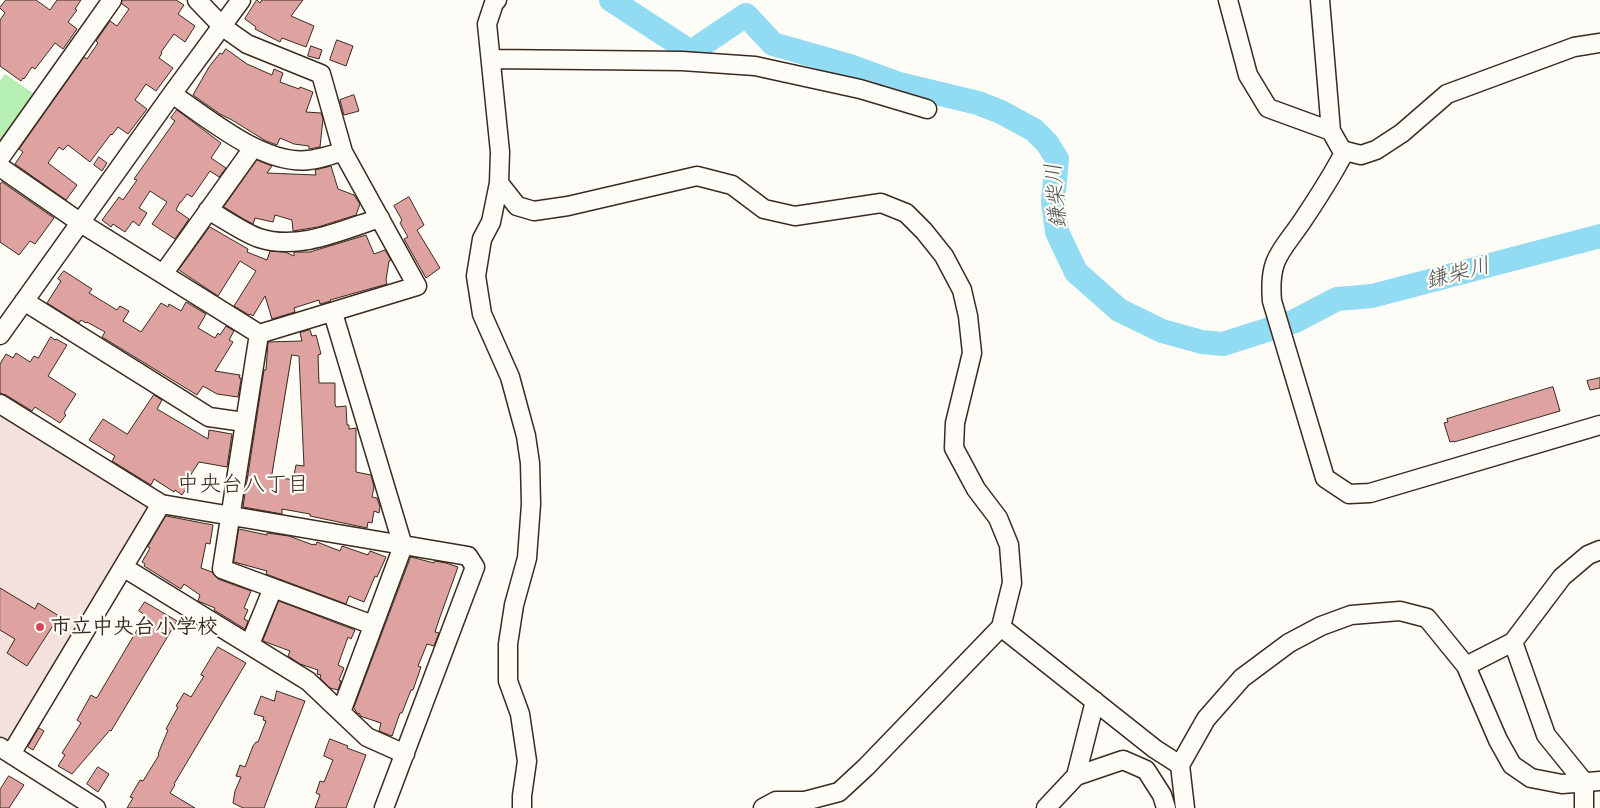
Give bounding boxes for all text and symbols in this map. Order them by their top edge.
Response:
water label: 鎌柴川 [1041,162,1073,230]
water label: 鎌柴川 [1423,253,1493,295]
district label: 中央台八丁目 [177,472,309,498]
place label: 市立中央台小学校 [50,614,218,640]
marker: 市立中央台小学校 [34,621,46,633]

